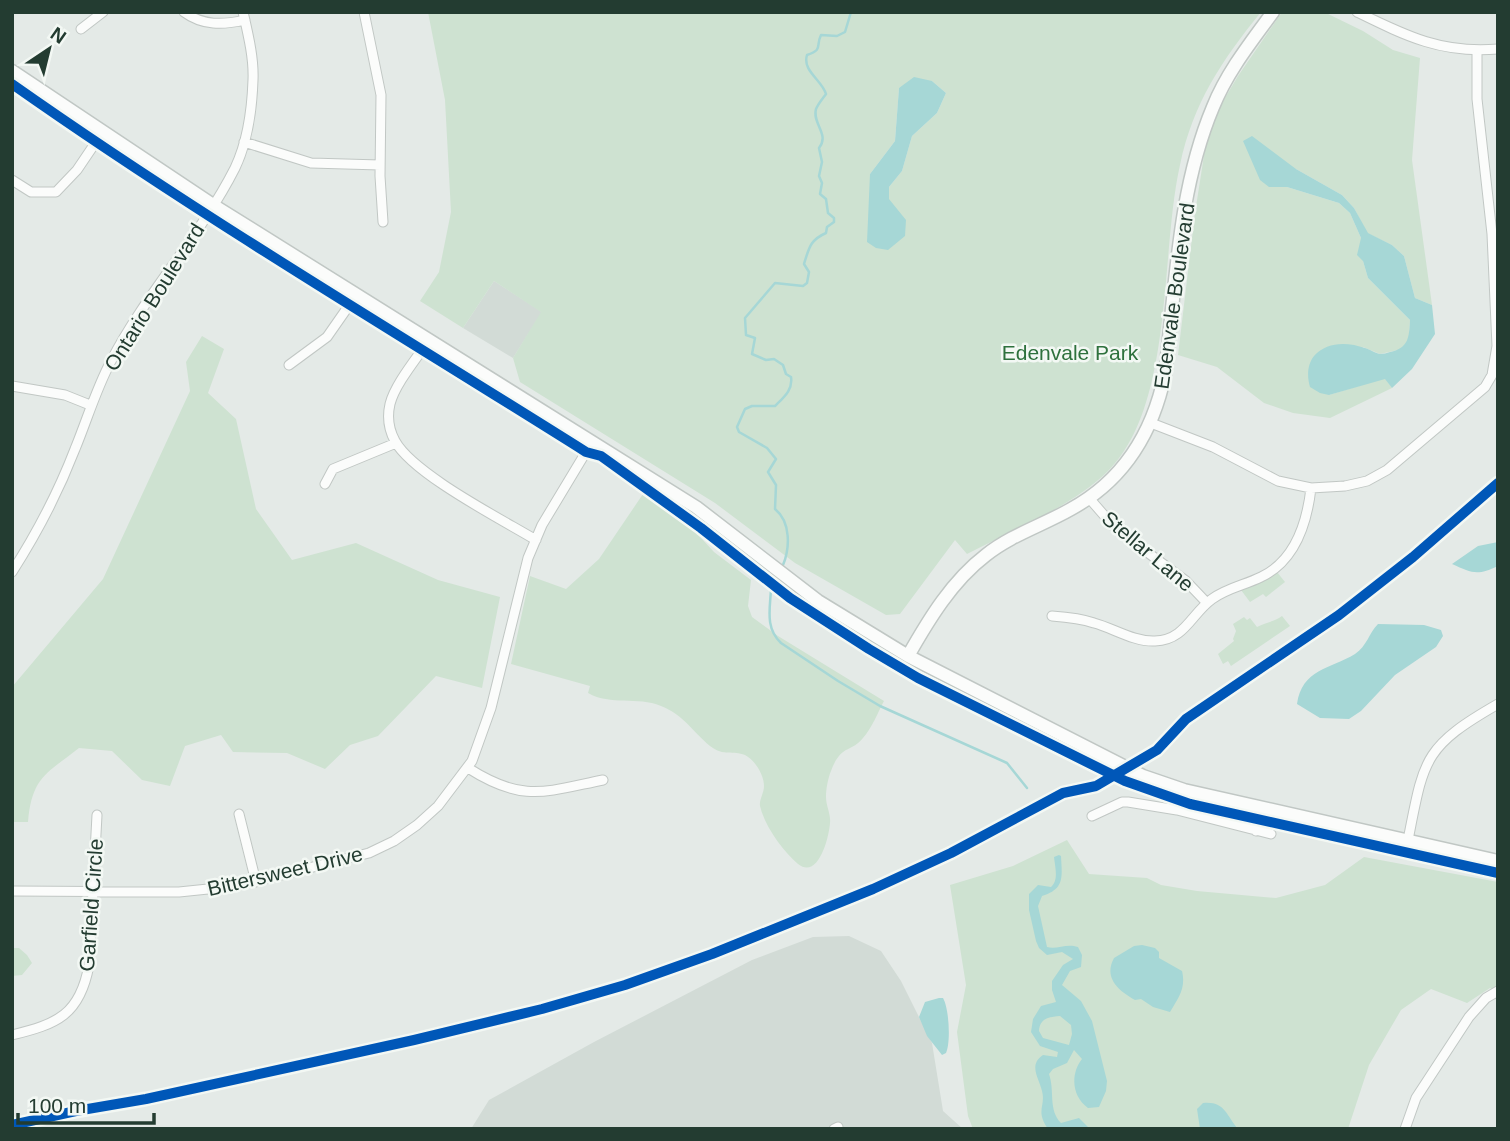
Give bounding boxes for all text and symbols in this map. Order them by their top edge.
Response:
north arrow [14,14,84,84]
text: N [47,23,70,48]
street label: Edenvale Boulevard [1150,201,1198,391]
street label: Ontario Boulevard [99,219,209,375]
park label: Edenvale Park [1002,341,1139,364]
street label: Stellar Lane [1098,506,1198,596]
street label: Garfield Circle [75,838,107,972]
street label: Bittersweet Drive [205,842,365,900]
scale bar [18,1082,154,1126]
text: 100 m [28,1094,86,1117]

